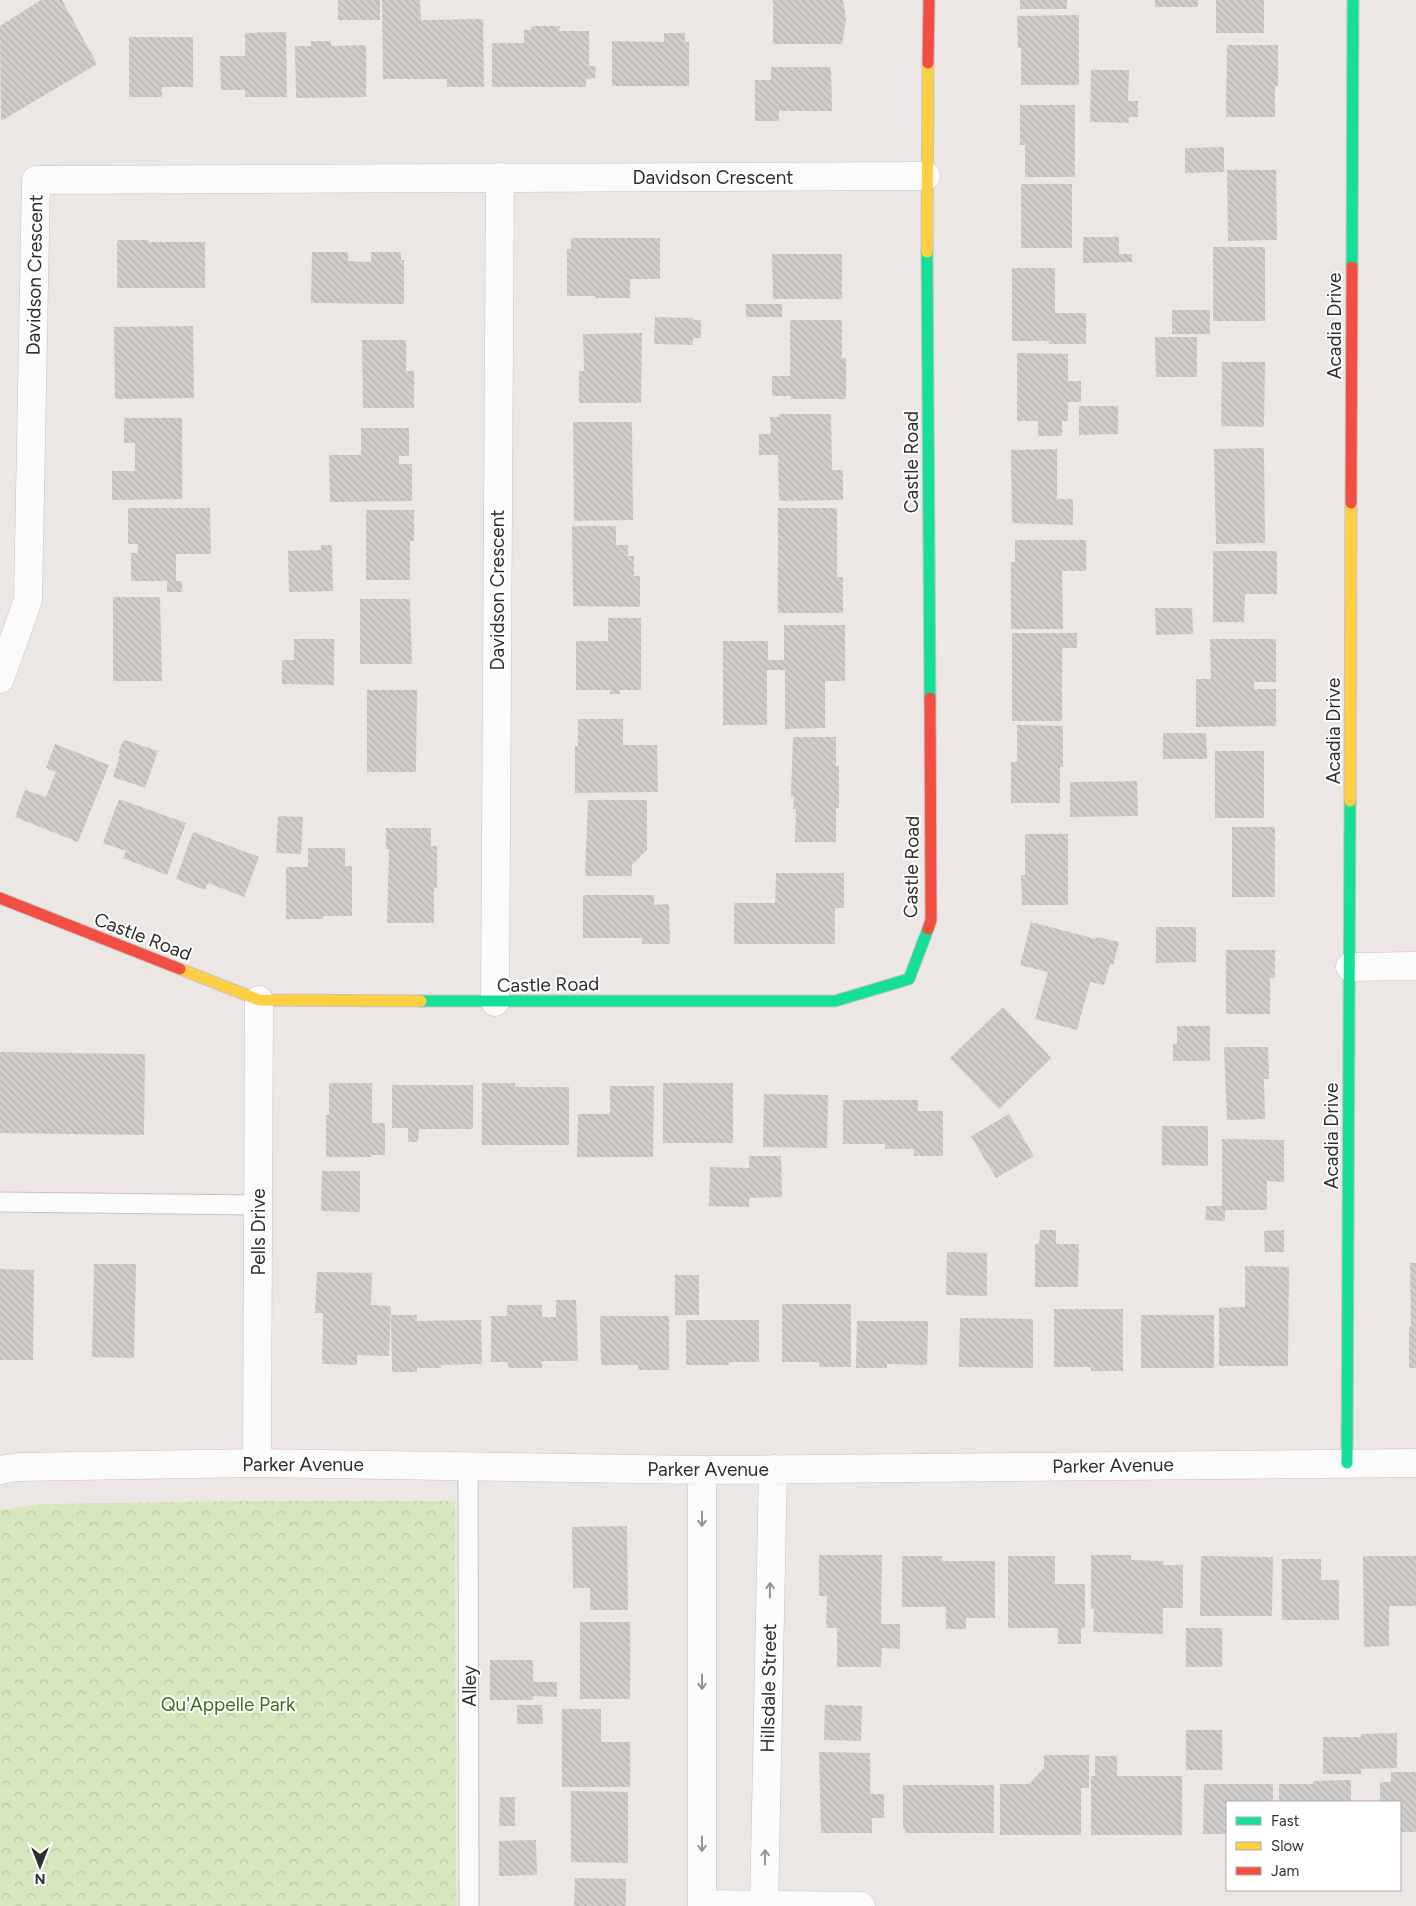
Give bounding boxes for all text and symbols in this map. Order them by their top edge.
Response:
street label: Davidson Crescent [633,166,794,189]
street label: Davidson Crescent [22,194,47,356]
street label: Acadia Drive [1323,273,1346,379]
street label: Castle Road [900,411,923,513]
street label: Davidson Crescent [486,510,509,671]
street label: Acadia Drive [1322,678,1345,784]
street label: Castle Road [899,816,924,918]
street label: Castle Road [91,907,195,966]
street label: Castle Road [497,972,599,997]
street label: Acadia Drive [1320,1083,1343,1189]
street label: Pells Drive [247,1188,270,1276]
street label: Parker Avenue [242,1453,364,1476]
street label: Parker Avenue [1052,1453,1174,1478]
street label: Parker Avenue [647,1458,769,1481]
one-way arrow [697,1510,707,1527]
one-way arrow [765,1582,775,1598]
street label: Hillsdale Street [756,1623,781,1753]
street label: Alley [458,1665,481,1707]
one-way arrow [697,1673,707,1689]
park label: Qu'Appelle Park [161,1693,296,1716]
legend [1226,1801,1401,1891]
text: Fast [1271,1812,1300,1830]
one-way arrow [697,1836,707,1852]
text: Slow [1271,1837,1304,1855]
north arrow [15,1841,65,1891]
one-way arrow [760,1850,770,1866]
text: Jam [1271,1862,1299,1880]
text: N [35,1870,45,1887]

